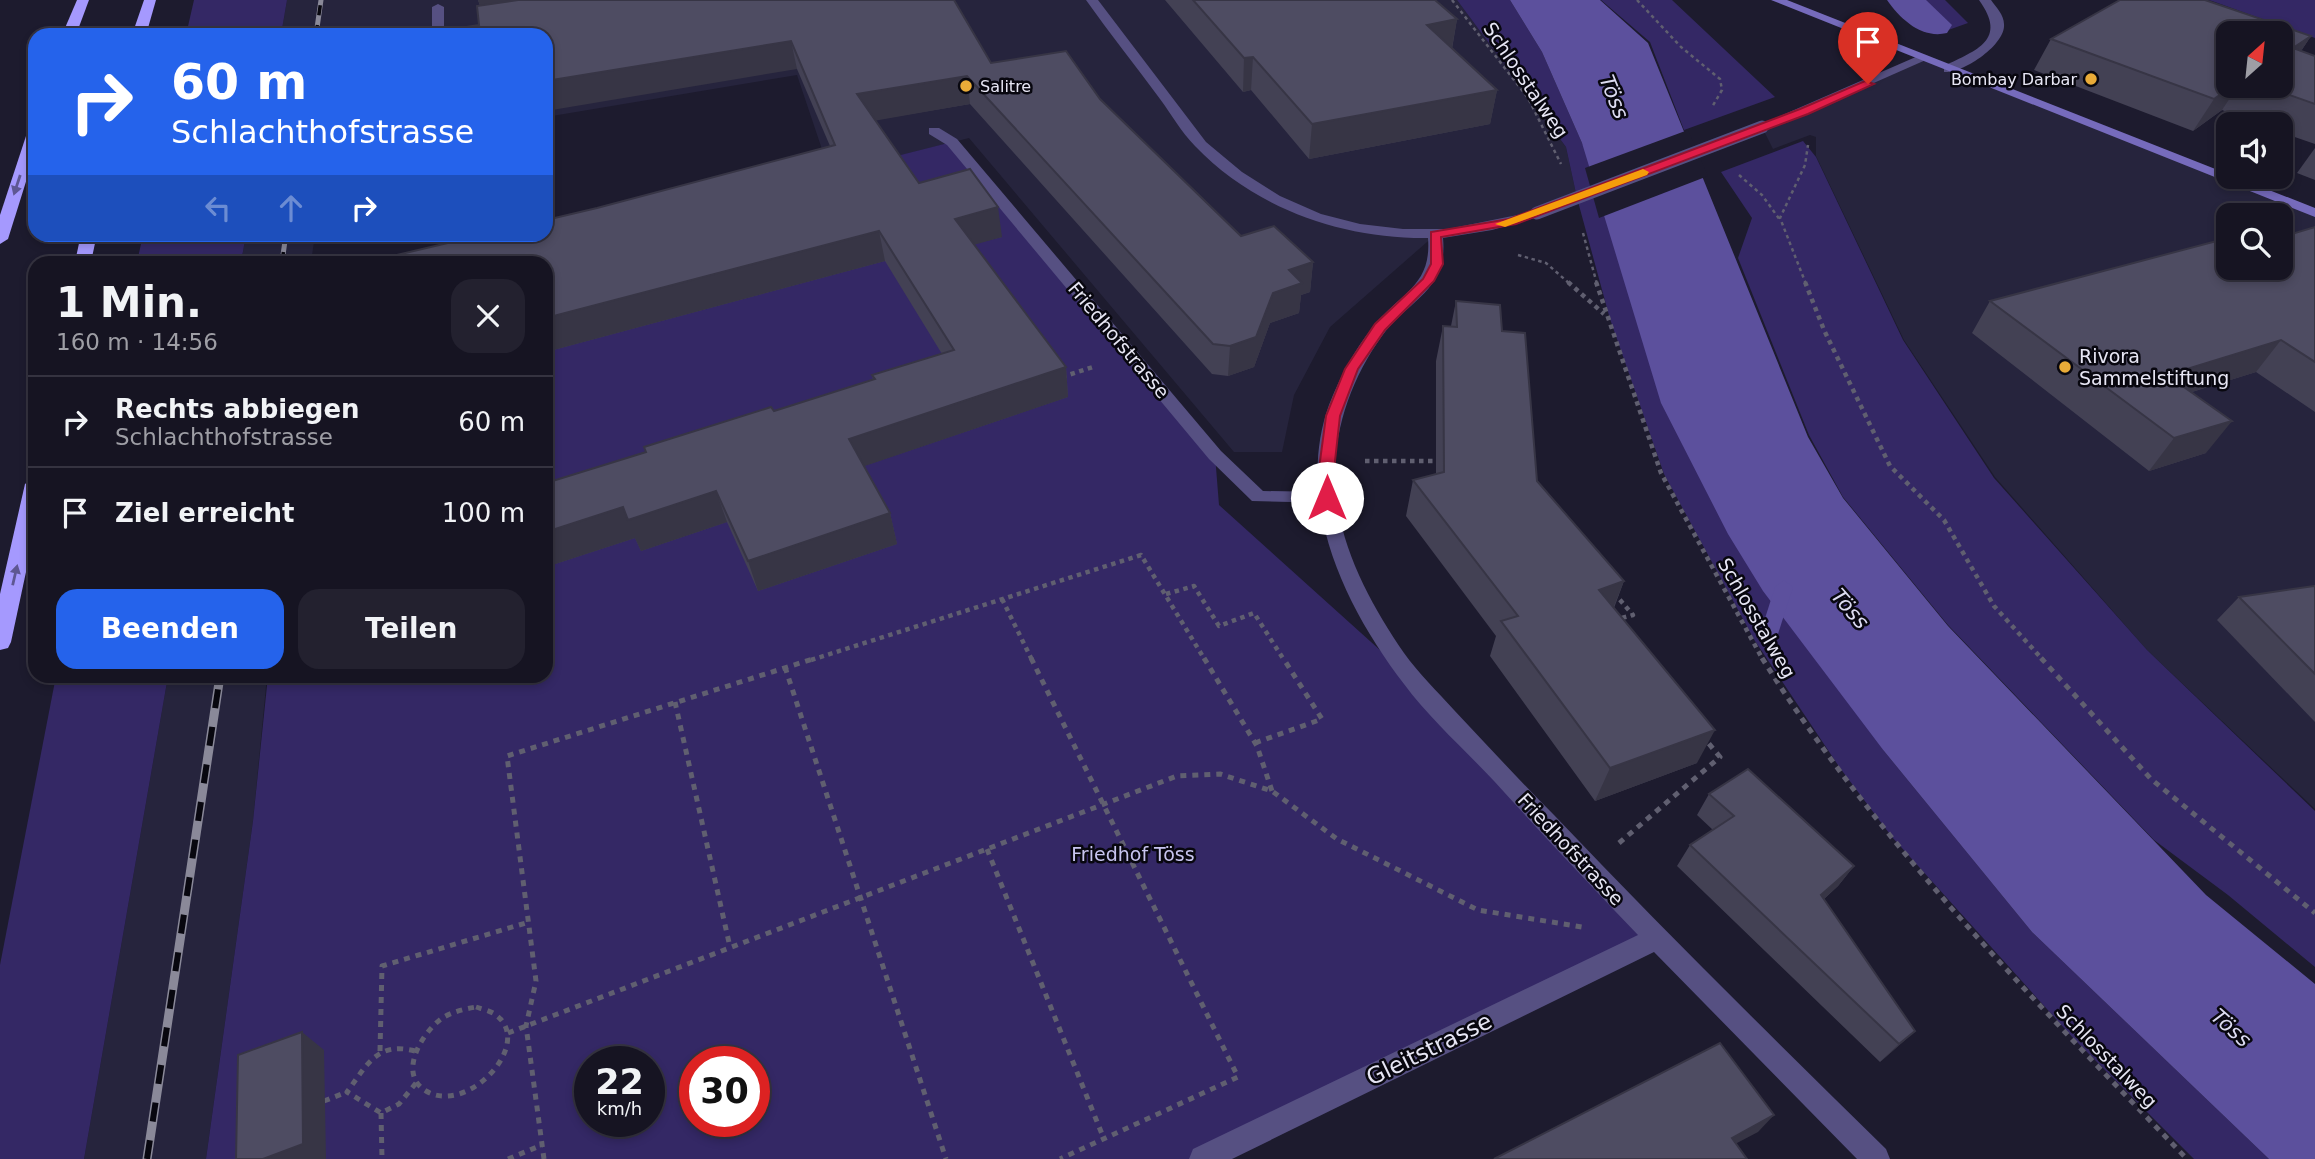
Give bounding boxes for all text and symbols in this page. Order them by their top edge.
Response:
pin [1838,12.0,1898,84]
street label: Schlosstalweg [1479,18,1573,142]
north arrow [2216,21,2292,98]
map controls [2216,21,2293,280]
icon: arrive [1849,23,1887,61]
text: 60 m [171,54,307,111]
icon: right [56,56,147,147]
place label: Bombay Darbar [1951,70,2077,89]
marker: Bombay Darbar [2083,71,2099,87]
water label: Töss [1594,72,1634,122]
place label: Salitre [980,77,1031,96]
marker: Salitre [958,78,974,94]
button: sound [2216,112,2293,189]
text: Schlachthofstrasse [171,113,474,151]
one-way arrow [11,174,22,195]
icon: left [199,189,237,227]
icon: ahead [272,189,310,227]
icon: right [345,189,383,227]
button: search [2216,203,2293,280]
street label: Friedhofstrasse [1064,277,1174,403]
text: 1 Min. [56,278,202,327]
button: close [451,279,525,353]
text: 160 m · 14:56 [56,329,218,355]
place label: Rivora Sammelstiftung [2079,345,2229,389]
marker: Rivora Sammelstiftung [2057,359,2073,375]
text: Rechts abbiegen [115,394,360,424]
icon: right [56,403,94,441]
text: 60 m [458,407,525,437]
text: Schlachthofstrasse [115,424,333,450]
position arrow [1290,461,1364,535]
icon: arrive [56,494,94,532]
text: Ziel erreicht [115,498,295,528]
text: 100 m [442,498,525,528]
street label: Schlosstalweg [1714,554,1800,682]
one-way arrow [10,564,21,586]
water label: Töss [1826,584,1874,634]
button: Beenden [56,589,284,669]
button: Teilen [298,589,525,669]
street label: Friedhofstrasse [1513,788,1629,910]
park label: Friedhof Töss [1071,843,1195,865]
street label: Schlosstalweg [2052,1000,2162,1112]
water label: Töss [2206,1004,2256,1052]
street label: Gleitstrasse [1362,1007,1496,1091]
speed limit sign: 30 [679,1046,770,1137]
text: 22 [595,1062,644,1102]
text: km/h [597,1098,642,1119]

